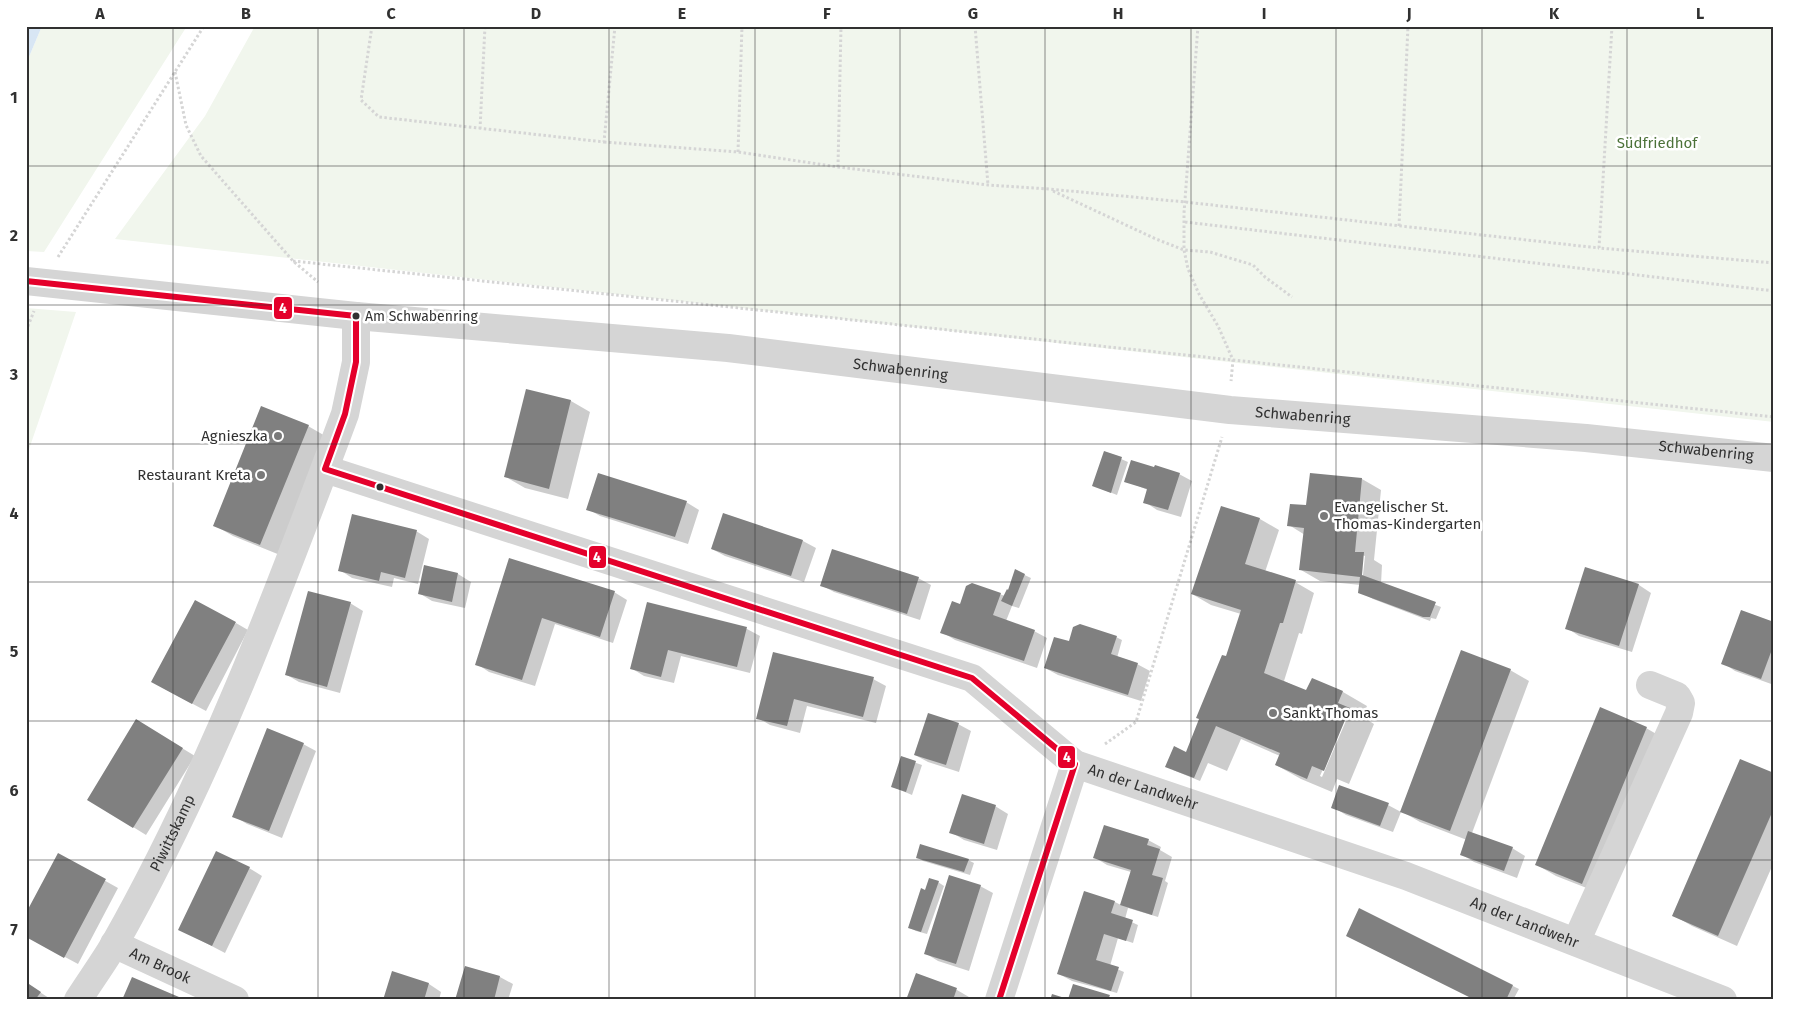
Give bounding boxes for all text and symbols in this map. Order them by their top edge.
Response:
text: A [94,4,105,23]
text: B [241,4,251,23]
text: C [386,4,396,23]
text: D [531,4,541,23]
text: E [678,4,686,23]
text: F [823,4,831,23]
text: G [968,4,978,23]
text: H [1113,4,1123,23]
text: I [1262,4,1266,23]
text: J [1405,4,1412,23]
text: K [1549,4,1560,23]
text: L [1696,4,1704,23]
text: 1 [10,88,18,107]
park label: Südfriedhof [1617,134,1698,152]
text: 2 [10,226,18,245]
line badge: 4 [273,296,293,320]
text: 4 [279,300,287,317]
place label: Am Schwabenring [365,308,478,325]
marker: Am Schwabenring [351,311,361,321]
street label: Schwabenring [852,355,949,384]
text: 3 [9,365,18,384]
street label: Schwabenring [1254,403,1351,428]
place label: Agnieszka [201,427,268,445]
marker: Agnieszka [272,430,284,442]
street label: Schwabenring [1658,437,1755,465]
place label: Restaurant Kreta [137,466,251,484]
marker: Restaurant Kreta [255,469,267,481]
unlabelled marker [375,482,385,492]
place label: Evangelischer St. Thomas-Kindergarten [1334,498,1481,533]
text: 4 [9,504,19,523]
marker: Evangelischer St. Thomas-Kindergarten [1318,510,1330,522]
line badge: 4 [588,545,607,569]
text: 4 [593,549,601,566]
text: 5 [10,642,19,661]
place label: Sankt Thomas [1283,704,1378,722]
marker: Sankt Thomas [1267,707,1279,719]
line badge: 4 [1057,745,1076,769]
text: 4 [1063,749,1071,766]
street label: An der Landwehr [1086,760,1201,814]
text: 6 [9,781,19,800]
street label: Piwittskamp [146,792,199,875]
street label: An der Landwehr [1468,893,1582,952]
text: 7 [10,920,18,939]
street label: Am Brook [127,944,194,987]

